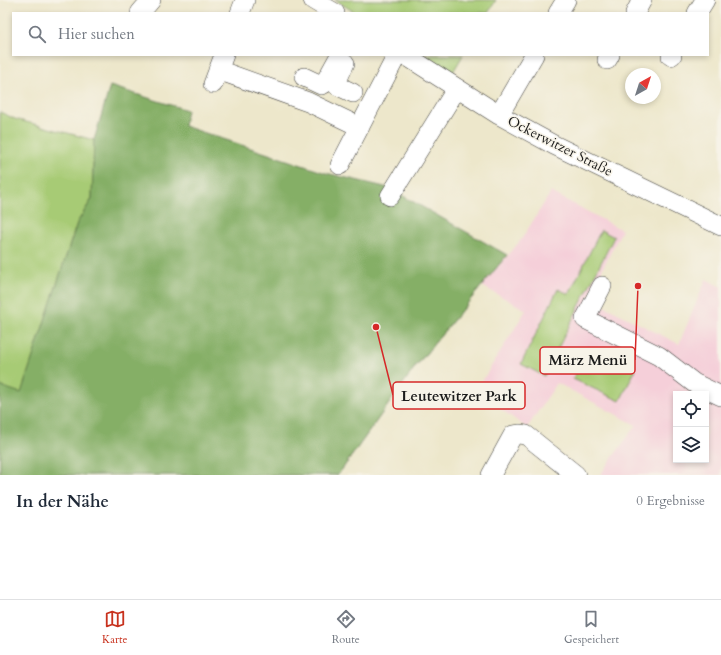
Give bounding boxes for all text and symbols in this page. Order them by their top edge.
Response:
search box [12,12,709,56]
icon: search [26,23,48,45]
text: Hier suchen [58,24,135,44]
north arrow [625,68,661,104]
street label: Ockerwitzer Straße [504,111,616,181]
callout: März Menü [540,347,635,374]
text: März Menü [548,350,628,370]
callout: Leutewitzer Park [393,382,525,409]
text: Leutewitzer Park [401,386,518,406]
map controls [673,391,709,463]
button: locate [673,391,709,427]
button: layers [673,427,709,463]
text: In der Nähe [16,490,109,513]
text: 0 Ergebnisse [636,492,705,510]
tab: Karte [102,608,128,647]
tab: Route [332,608,360,647]
tab: Gespeichert [564,608,619,647]

